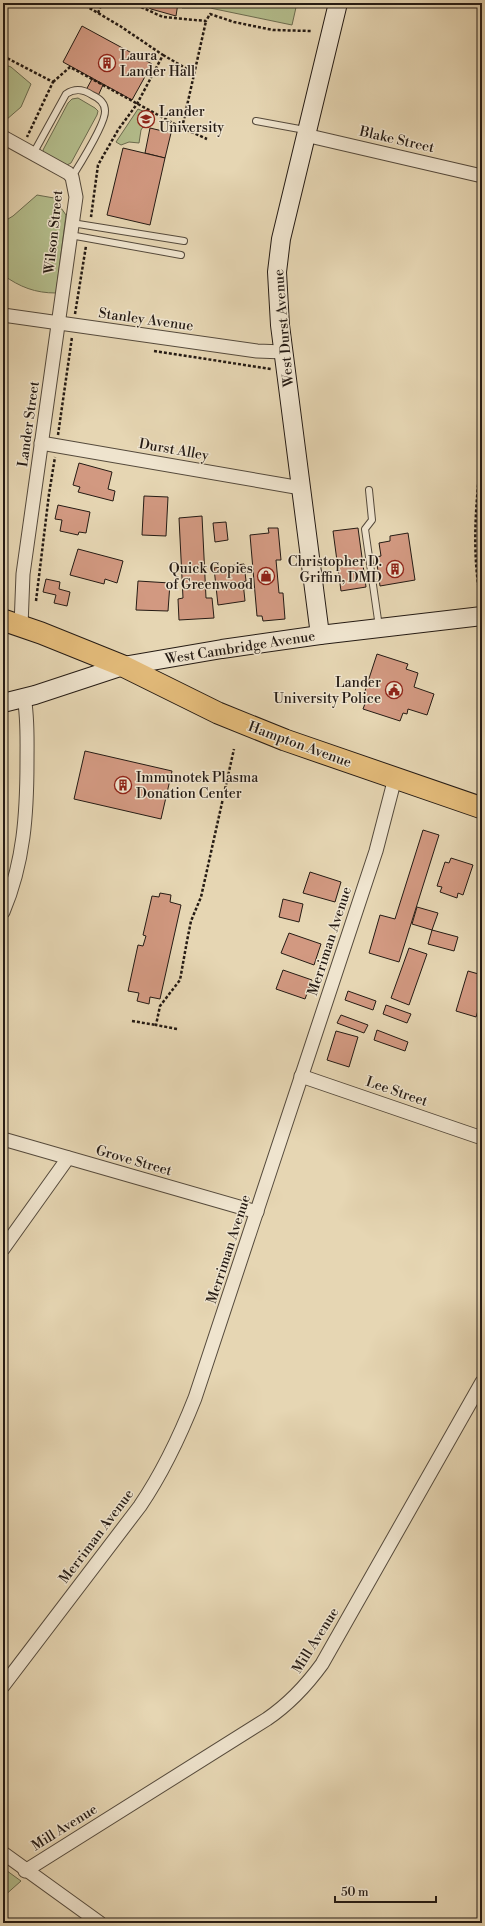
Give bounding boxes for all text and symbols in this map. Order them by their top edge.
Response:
place label: Laura Lander Hall [120,47,195,81]
building icon: Laura Lander Hall [97,53,117,73]
place label: Lander University [159,103,224,137]
school or university icon: Lander University [136,109,156,129]
street label: Blake Street [357,122,436,157]
street label: Wilson Street [41,189,67,276]
street label: West Durst Avenue [270,268,298,389]
street label: Stanley Avenue [97,304,194,336]
street label: Lander Street [14,380,44,468]
street label: Durst Alley [137,435,210,465]
place label: Christopher D. Griffin, DMD [288,553,382,587]
building icon: Christopher D. Griffin, DMD [385,559,405,579]
place label: Quick Copies of Greenwood [165,560,253,594]
shop icon: Quick Copies of Greenwood [256,566,276,586]
street label: West Cambridge Avenue [163,627,317,669]
place label: Lander University Police [274,674,381,708]
public building icon: Lander University Police [384,680,404,700]
street label: Hampton Avenue [246,718,354,772]
place label: Immunotek Plasma Donation Center [136,769,259,803]
building icon: Immunotek Plasma Donation Center [113,775,133,795]
street label: Merriman Avenue [304,885,356,998]
street label: Lee Street [363,1073,430,1111]
street label: Grove Street [94,1141,174,1180]
street label: Merriman Avenue [203,1193,255,1306]
street label: Merriman Avenue [55,1486,138,1587]
street label: Mill Avenue [289,1604,343,1677]
street label: Mill Avenue [28,1801,101,1855]
scale bar [335,1878,436,1904]
text: 50 m [341,1885,369,1900]

